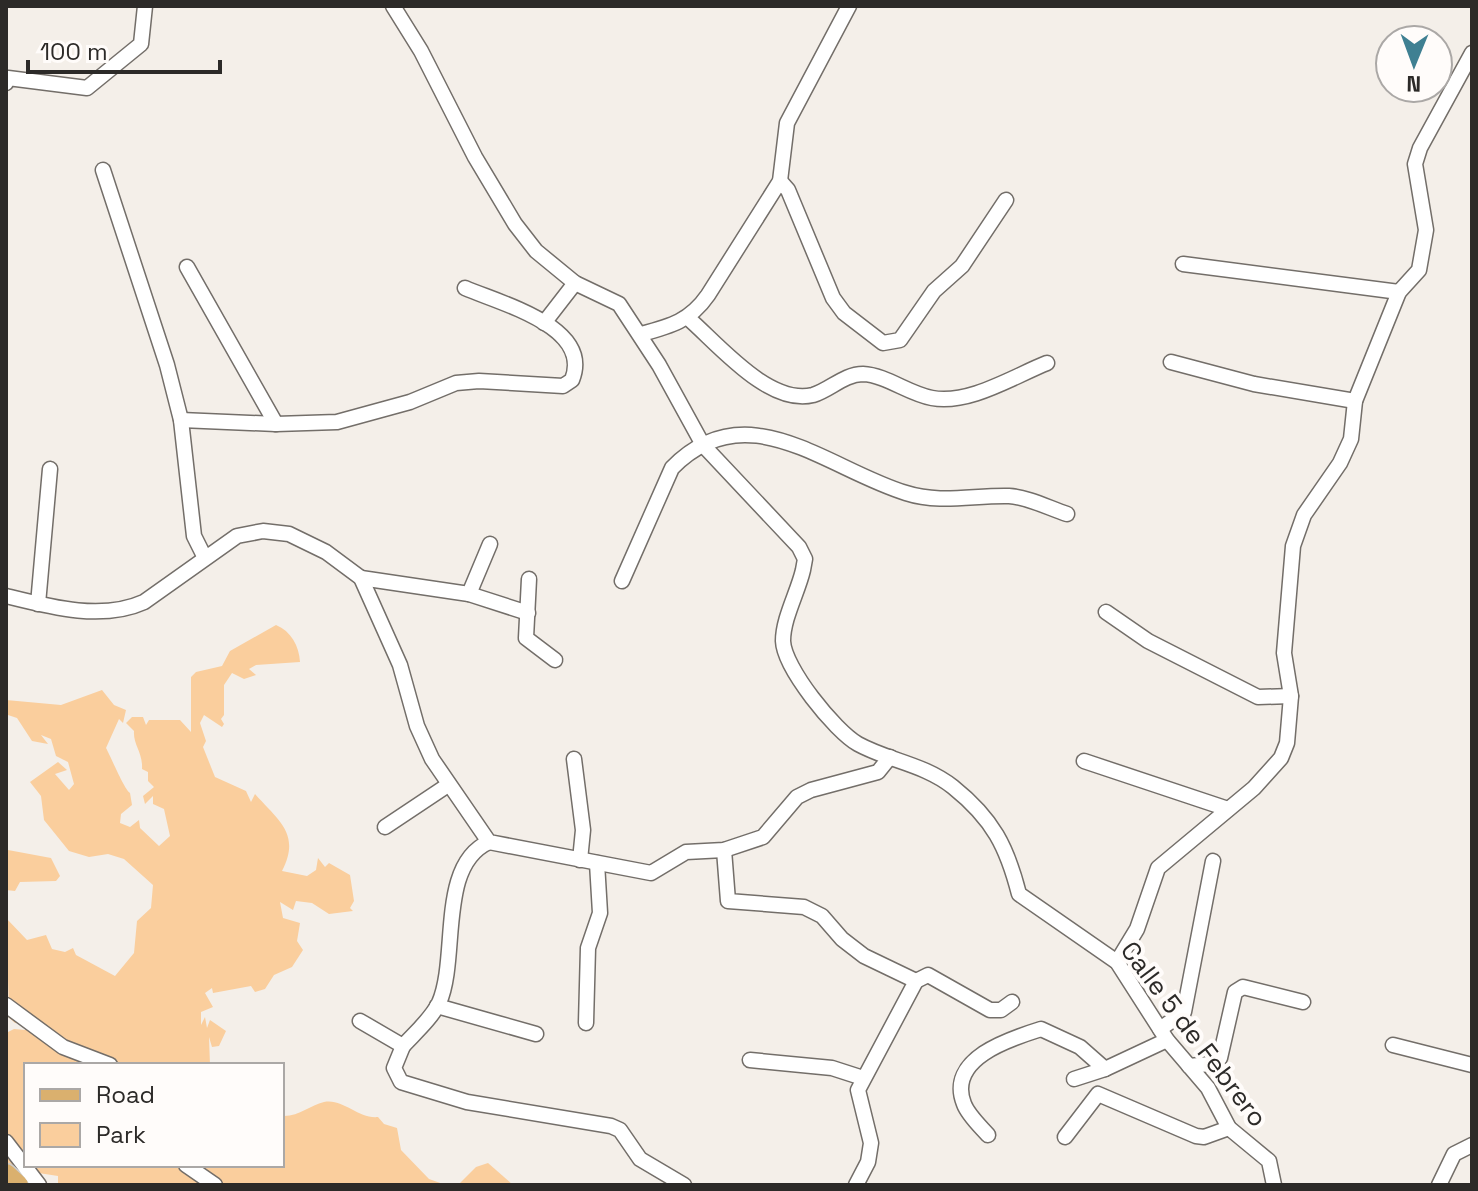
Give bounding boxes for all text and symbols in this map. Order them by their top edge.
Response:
scale bar [28,24,220,74]
north arrow [1374,24,1454,104]
text: 100 m [40,36,108,67]
text: N [1406,70,1421,98]
street label: Calle 5 de Febrero [1113,934,1275,1134]
legend [24,1063,284,1167]
text: Road [96,1079,155,1110]
text: Park [96,1119,146,1150]

